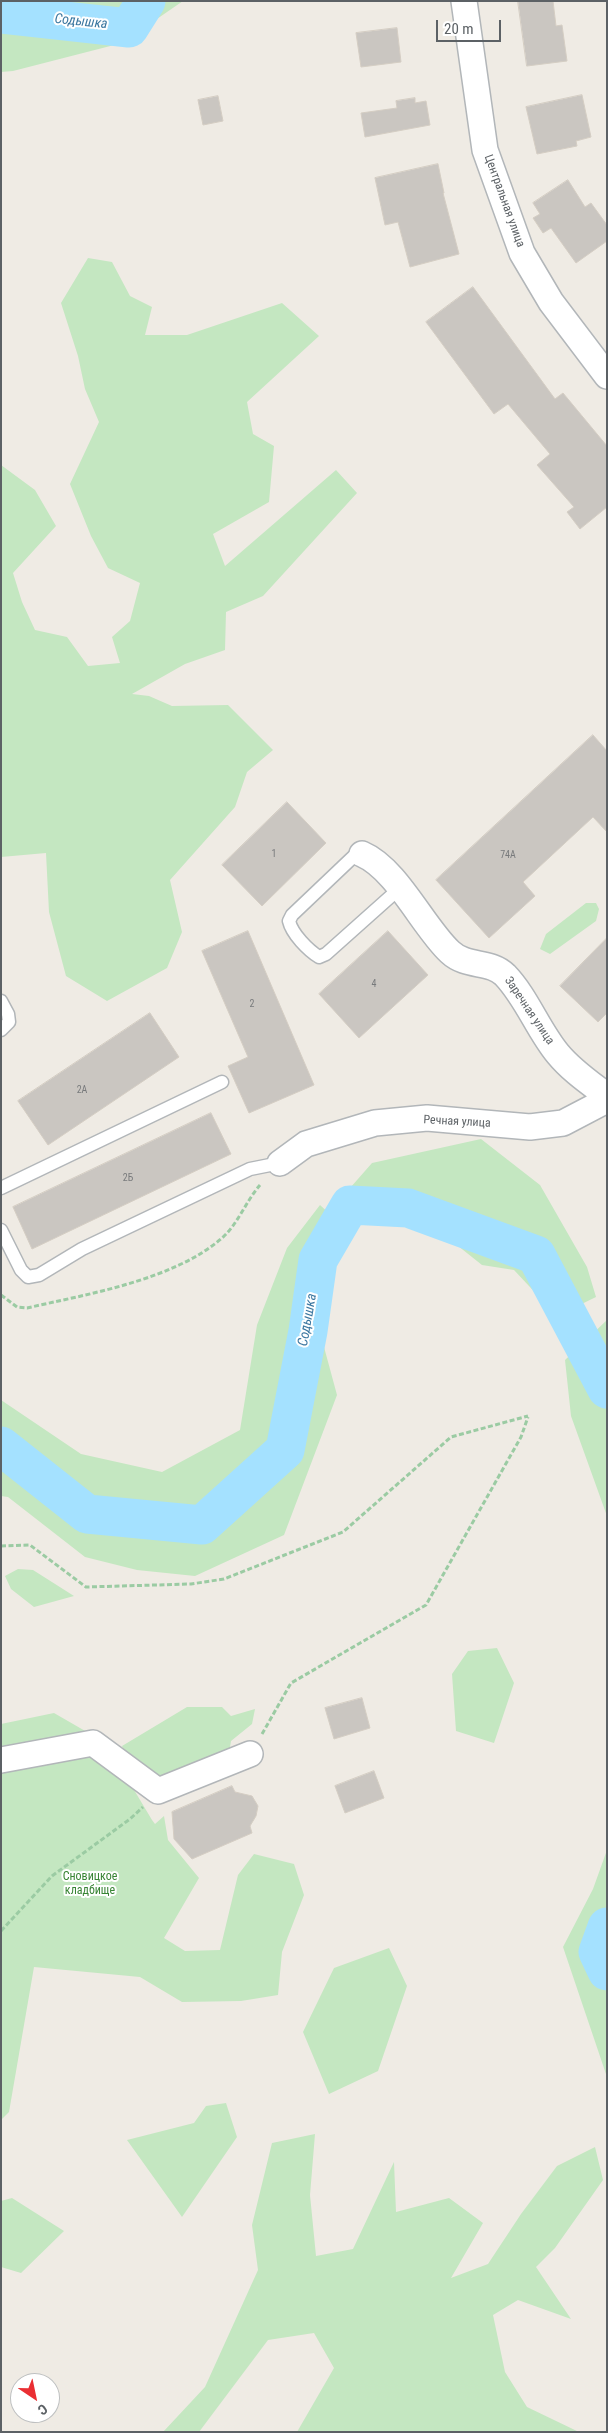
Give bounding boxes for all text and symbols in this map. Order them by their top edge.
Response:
scale bar [438,10,503,42]
water label: Содышка [54,11,108,33]
text: 20 m [444,20,474,38]
street label: Центральная улица [481,153,527,249]
house number: 1 [272,848,276,860]
house number: 74А [500,849,516,861]
street label: Заречная улица [501,974,557,1048]
house number: 4 [372,978,376,990]
house number: 2 [250,998,254,1010]
house number: 2А [77,1084,87,1096]
street label: Речная улица [423,1113,491,1131]
house number: 2Б [123,1172,133,1184]
water label: Содышка [295,1292,321,1348]
park label: Сновицкое кладбище [63,1870,117,1898]
north arrow [10,2373,60,2423]
text: С [35,2401,51,2418]

